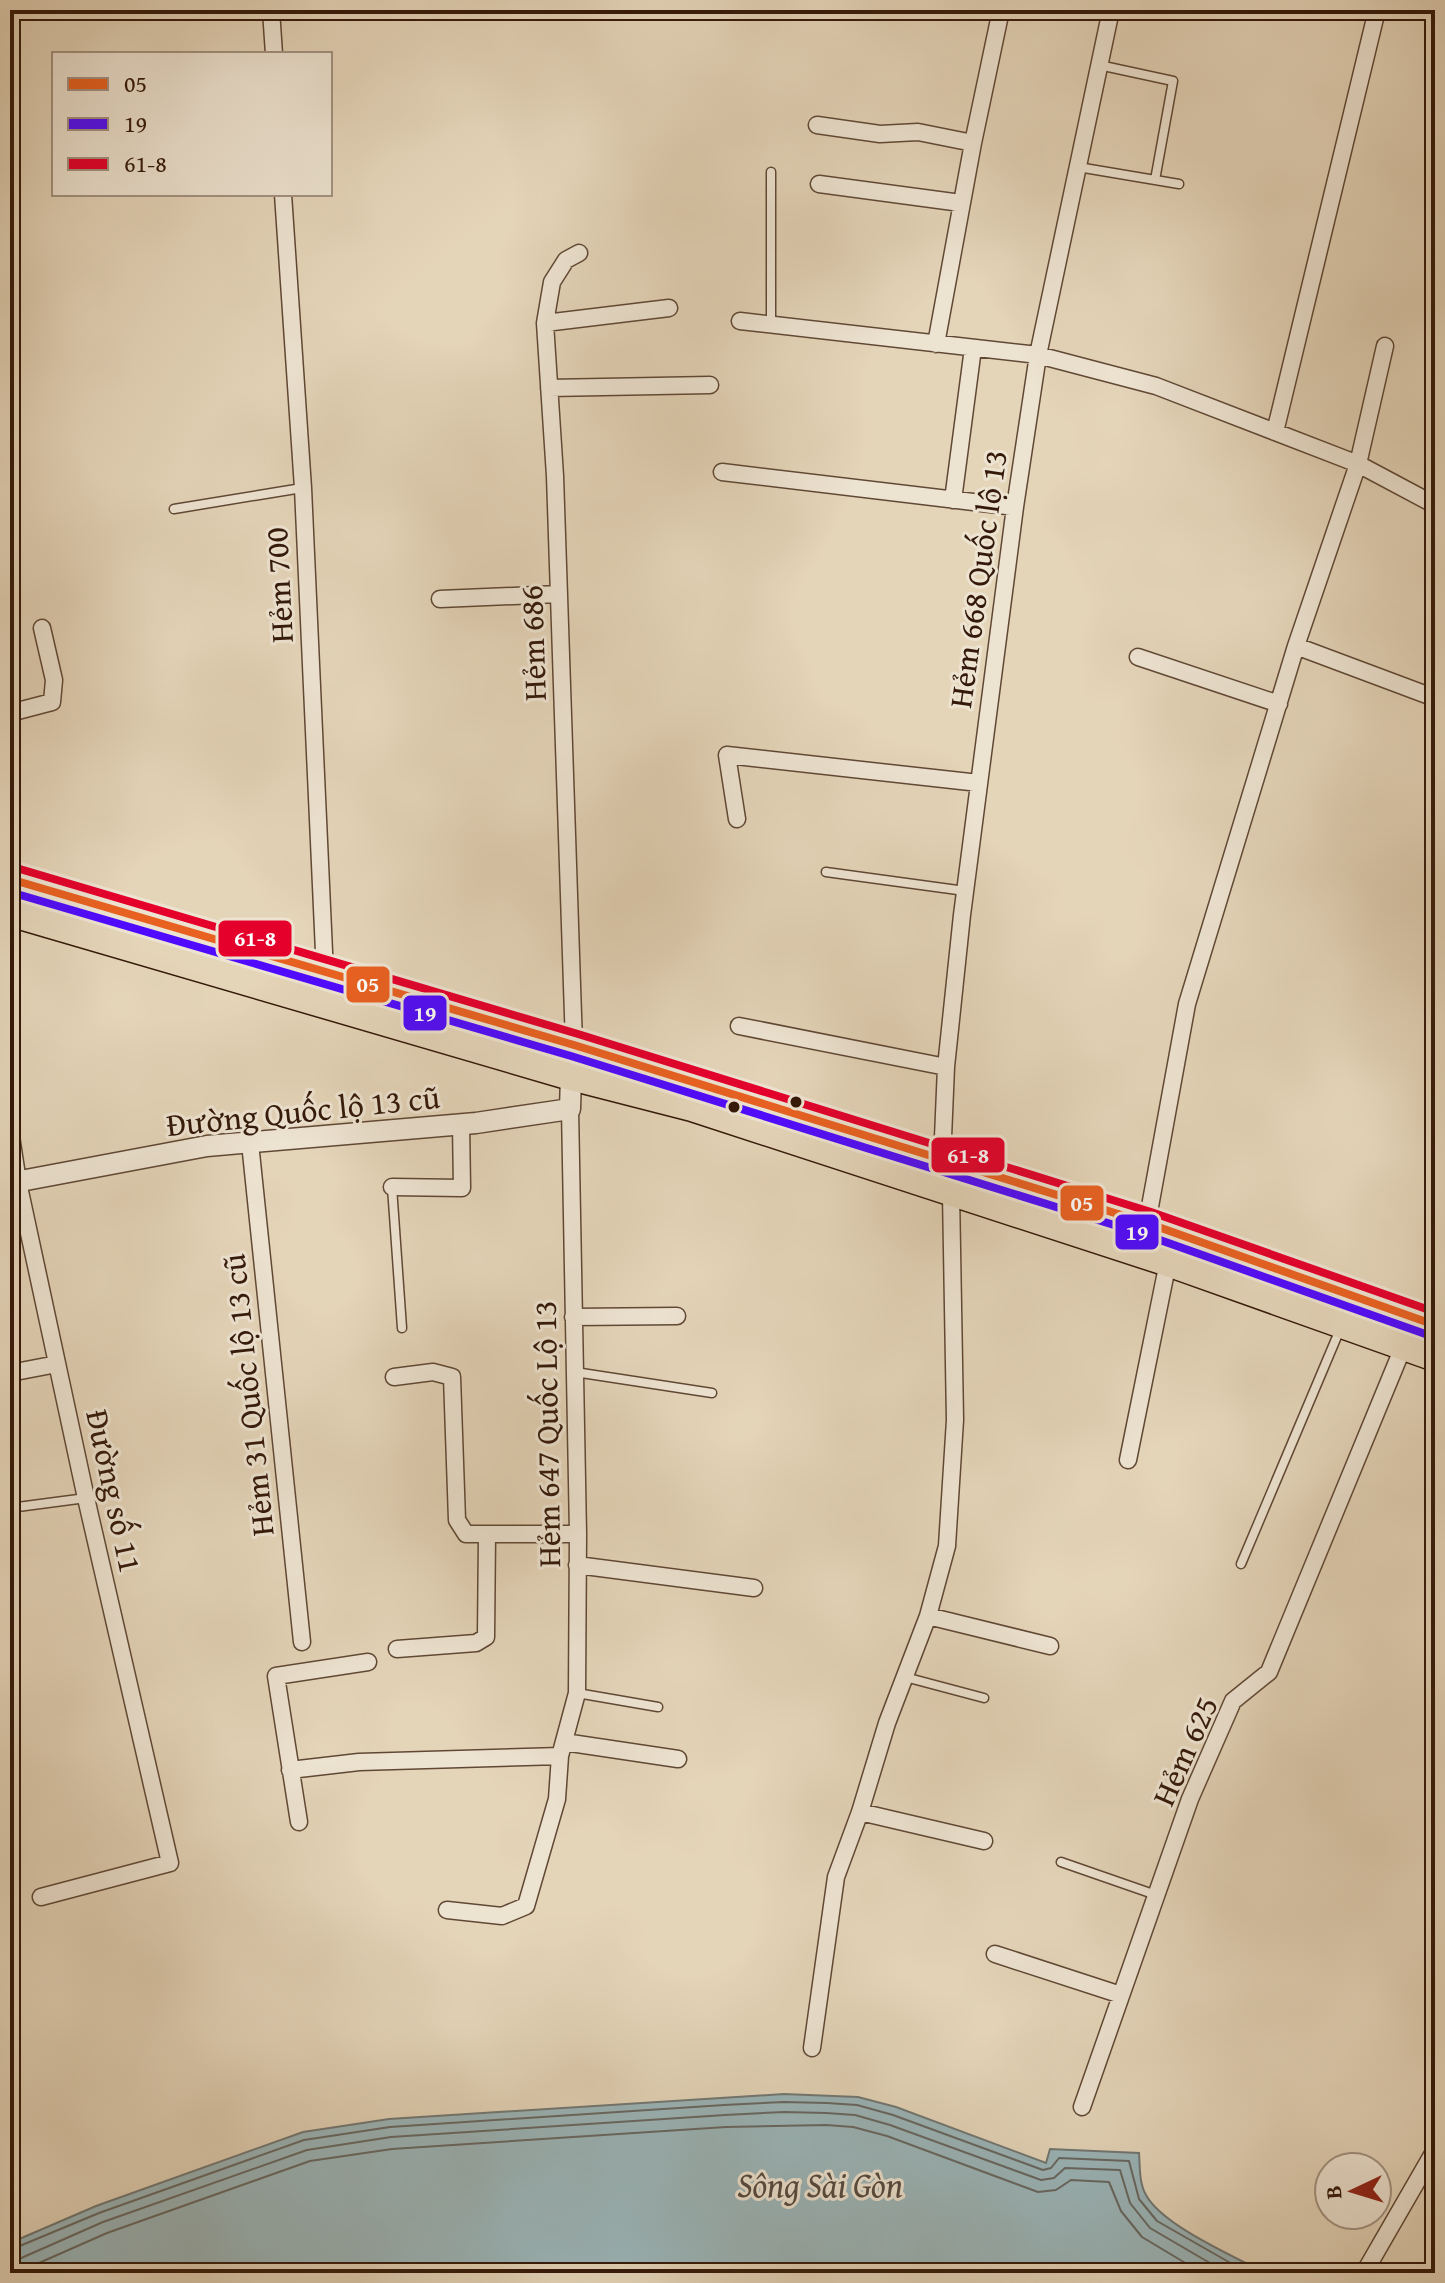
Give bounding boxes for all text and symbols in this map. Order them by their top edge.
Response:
legend [52,52,332,196]
text: 05 [124,66,147,101]
text: 19 [124,106,147,141]
text: 61-8 [124,146,167,181]
street label: Hẻm 668 Quốc lộ 13 [936,447,1019,711]
street label: Hẻm 700 [252,526,305,644]
street label: Hẻm 686 [507,584,558,702]
line badge: 61-8 [217,919,293,958]
text: 61-8 [234,922,276,954]
line badge: 05 [345,965,391,1004]
text: 05 [357,968,379,1000]
line badge: 19 [402,994,448,1032]
text: 19 [414,997,436,1029]
street label: Đường Quốc lộ 13 cũ [164,1073,443,1148]
unlabelled marker [788,1094,804,1110]
unlabelled marker [726,1099,742,1115]
line badge: 61-8 [930,1136,1006,1174]
text: 61-8 [947,1139,989,1171]
line badge: 05 [1059,1184,1105,1222]
text: 05 [1071,1187,1093,1219]
line badge: 19 [1114,1213,1160,1251]
text: 19 [1126,1216,1148,1248]
street label: Hẻm 31 Quốc lộ 13 cũ [209,1251,286,1538]
street label: Hẻm 647 Quốc Lộ 13 [521,1300,572,1568]
street label: Đường số 11 [74,1405,155,1577]
street label: Hẻm 625 [1140,1688,1230,1813]
north arrow [1313,2151,1393,2231]
water label: Sông Sài Gòn [737,2160,903,2209]
text: B [1317,2184,1349,2200]

